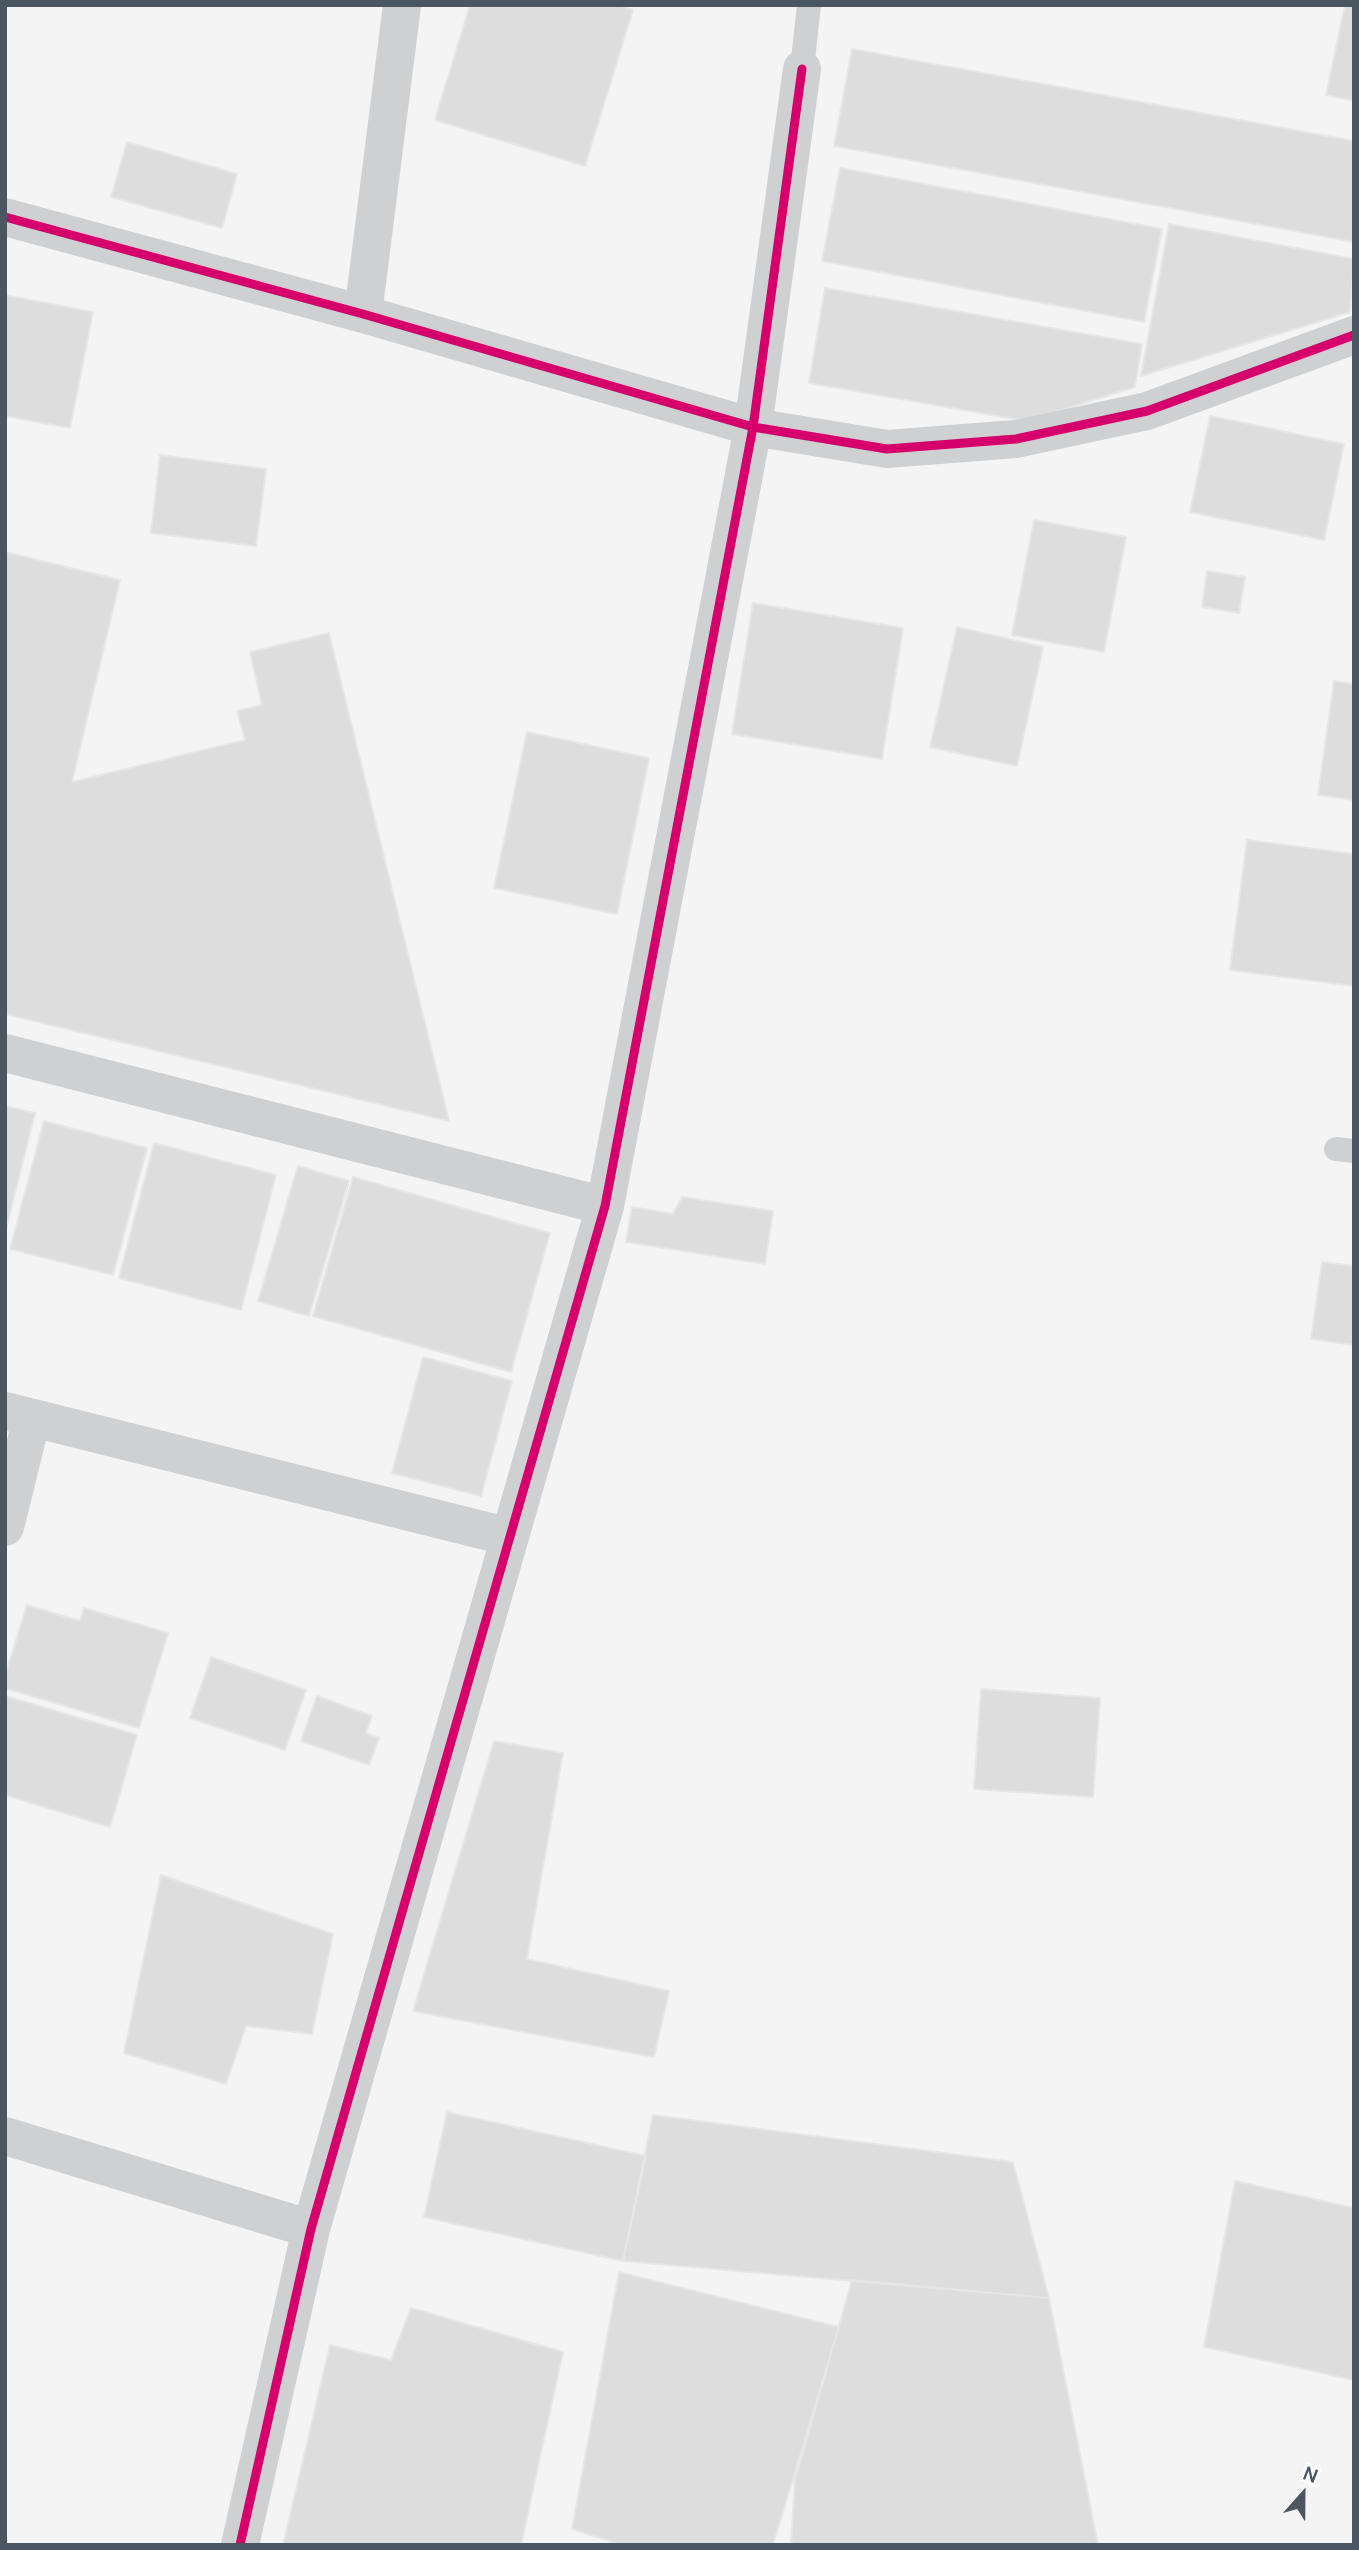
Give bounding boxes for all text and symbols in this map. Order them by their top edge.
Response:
north arrow [1268,2459,1338,2529]
text: N [1299,2460,1322,2489]

